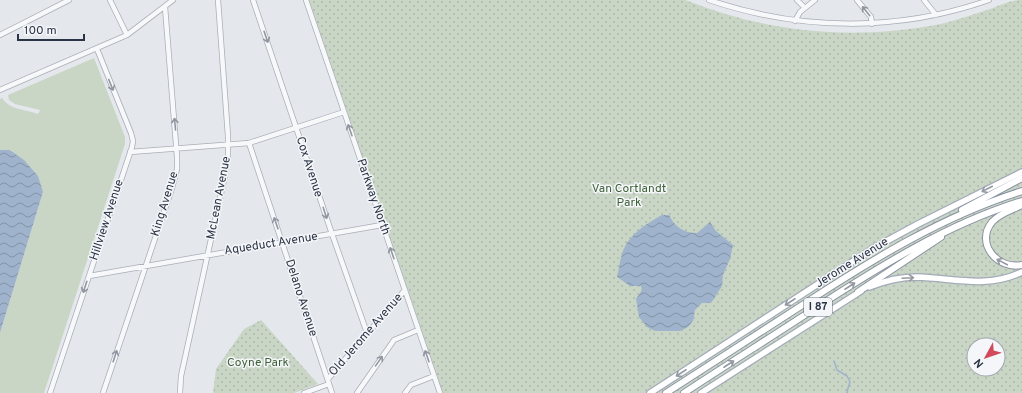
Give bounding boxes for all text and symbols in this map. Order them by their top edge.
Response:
one-way arrow [862,6,871,17]
scale bar [18,16,84,42]
text: 100 m [24,23,57,39]
one-way arrow [262,31,270,43]
one-way arrow [108,78,116,90]
one-way arrow [171,118,178,131]
one-way arrow [346,124,353,137]
street label: Cox Avenue [292,135,326,199]
street label: McLean Avenue [203,155,235,241]
street label: Parkway North [352,157,394,237]
street label: King Avenue [148,170,182,238]
street label: Hillview Avenue [86,177,128,263]
park label: Van Cortlandt Park [592,181,666,211]
one-way arrow [982,186,994,193]
one-way arrow [322,207,329,220]
one-way arrow [271,217,279,229]
street label: Aqueduct Avenue [223,229,319,259]
street label: Jerome Avenue [812,234,892,292]
one-way arrow [388,247,395,260]
street label: Delano Avenue [281,257,321,339]
one-way arrow [996,258,1008,265]
one-way arrow [901,274,914,281]
one-way arrow [81,281,88,294]
one-way arrow [844,282,855,290]
street label: Old Jerome Avenue [326,290,406,380]
one-way arrow [784,298,795,307]
road number: I 87 [804,298,832,316]
north arrow [966,337,1006,377]
one-way arrow [112,350,119,363]
one-way arrow [423,350,430,363]
park label: Coyne Park [227,355,289,371]
one-way arrow [375,355,383,366]
text: N [971,355,987,370]
one-way arrow [723,360,734,368]
one-way arrow [675,370,687,378]

